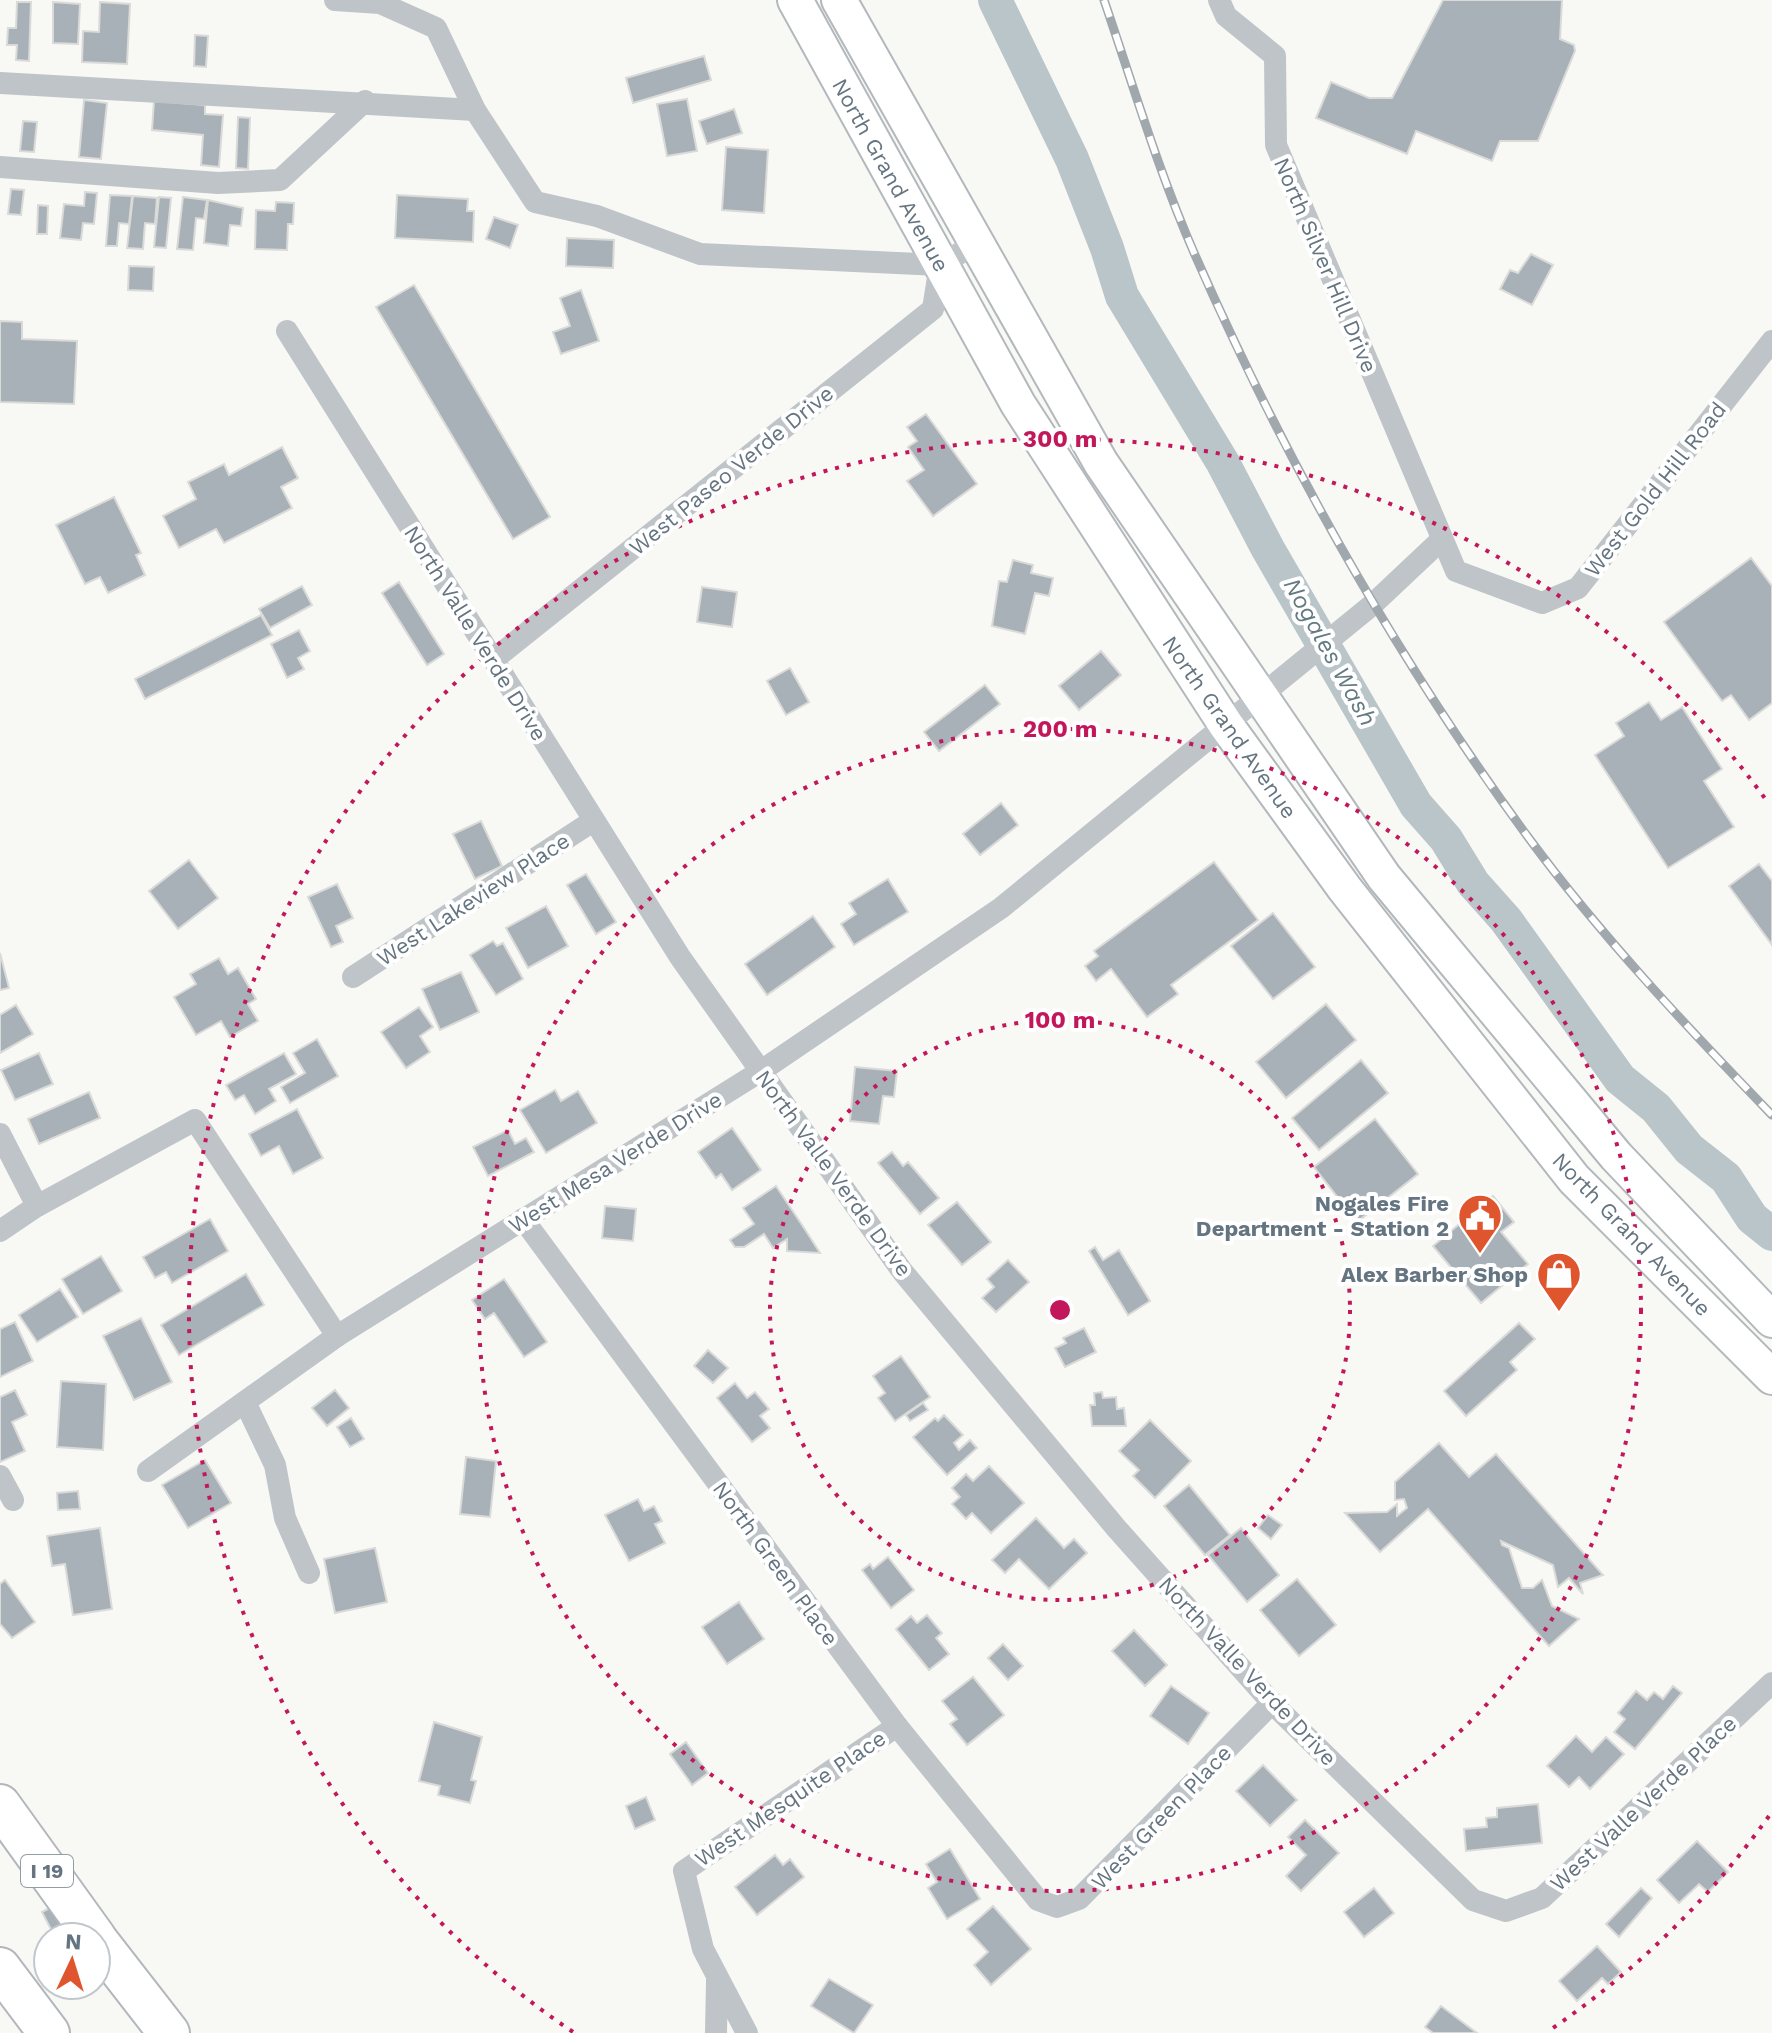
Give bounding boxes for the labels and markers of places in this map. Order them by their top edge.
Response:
place label: Nogales Fire Department - Station 2 [1196,1191,1449,1241]
public building icon: Nogales Fire Department - Station 2 [1456,1192,1504,1255]
shop icon: Alex Barber Shop [1535,1250,1583,1313]
place label: Alex Barber Shop [1341,1262,1528,1287]
centre of rings [1046,1296,1074,1324]

